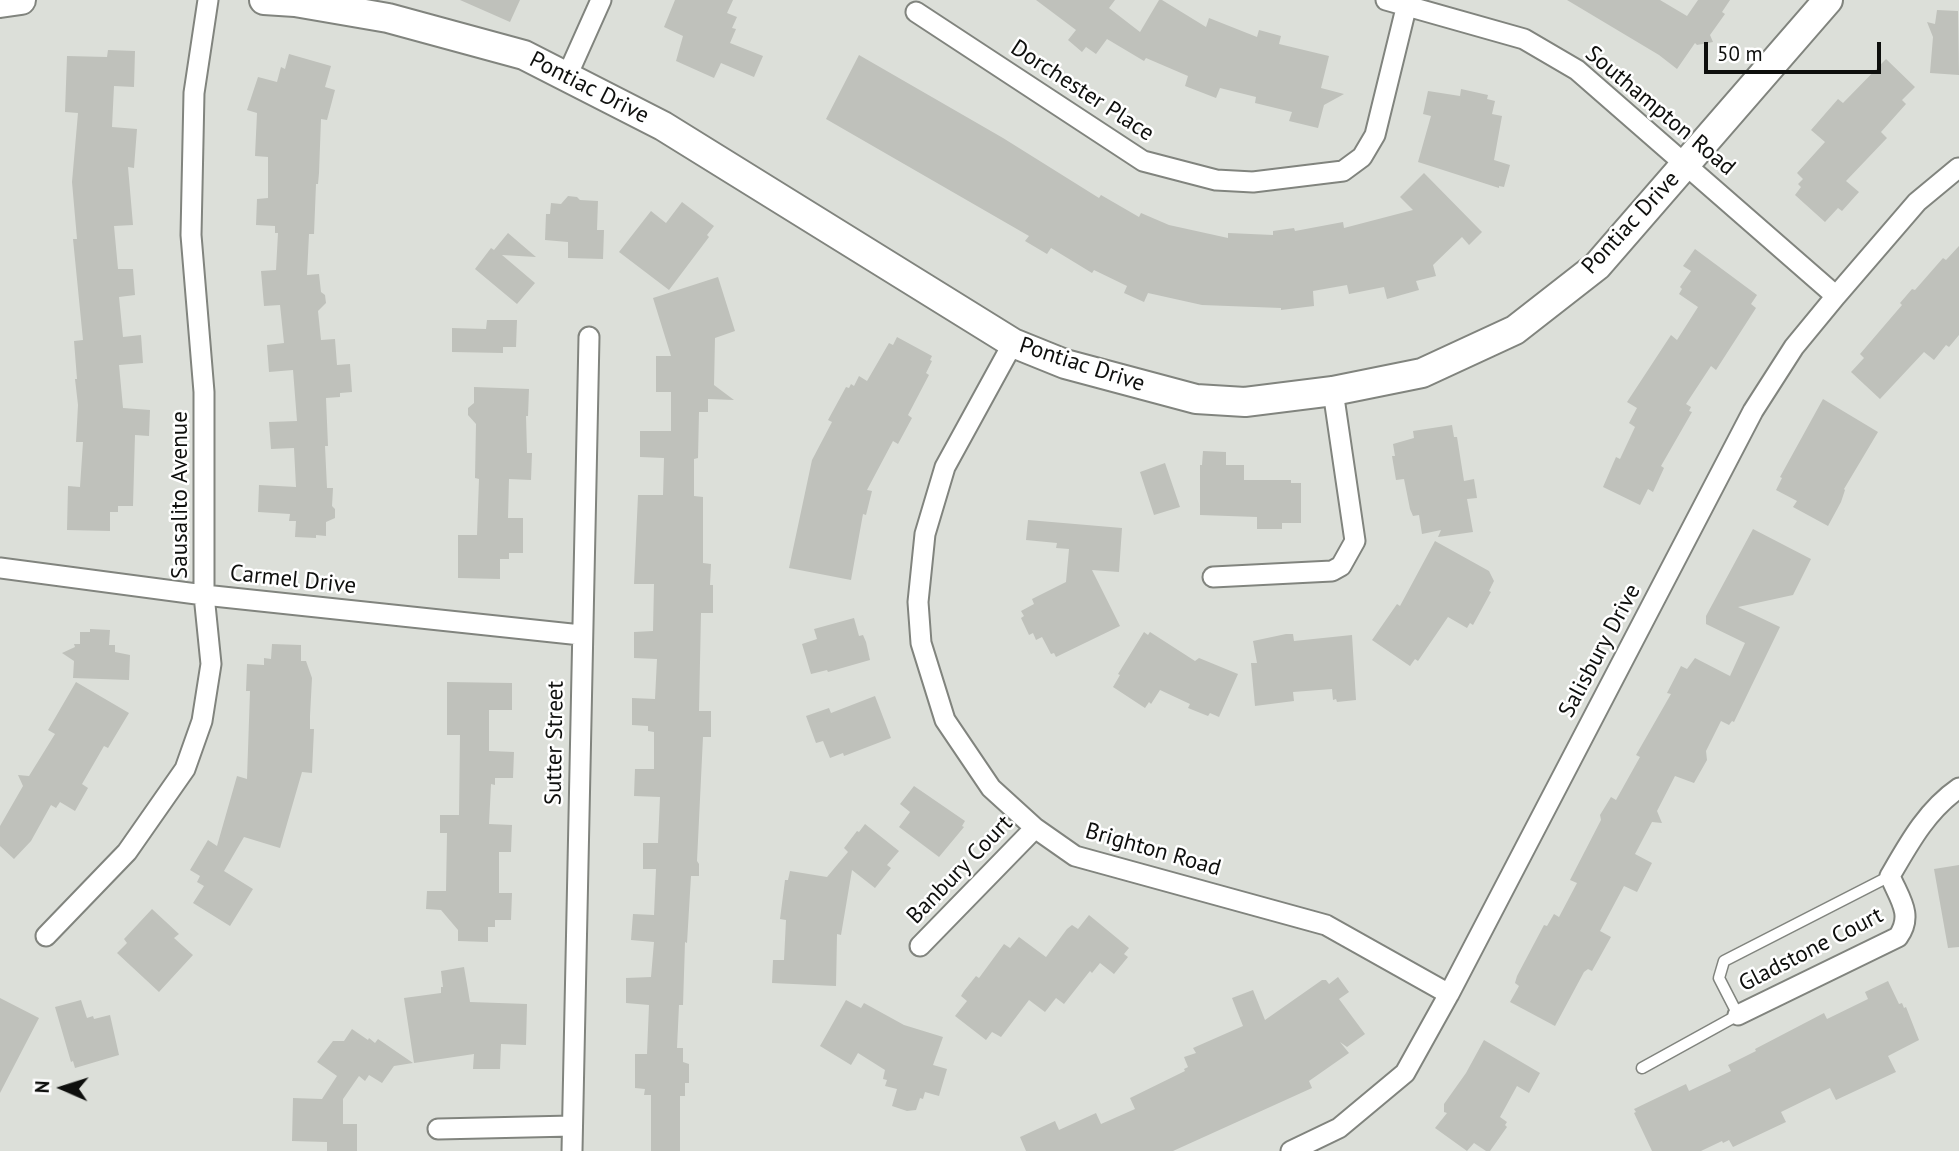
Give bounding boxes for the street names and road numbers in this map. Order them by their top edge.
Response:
street label: Dorchester Place [1005,34,1159,148]
street label: Southampton Road [1579,40,1741,182]
street label: Pontiac Drive [525,46,653,130]
street label: Pontiac Drive [1576,166,1686,280]
street label: Pontiac Drive [1016,332,1148,398]
street label: Sausalito Avenue [166,411,194,579]
street label: Carmel Drive [229,560,357,600]
street label: Salisbury Drive [1553,580,1647,722]
street label: Sutter Street [540,681,570,805]
street label: Banbury Court [901,810,1019,930]
street label: Brighton Road [1082,817,1224,883]
street label: Gladstone Court [1734,902,1888,998]

